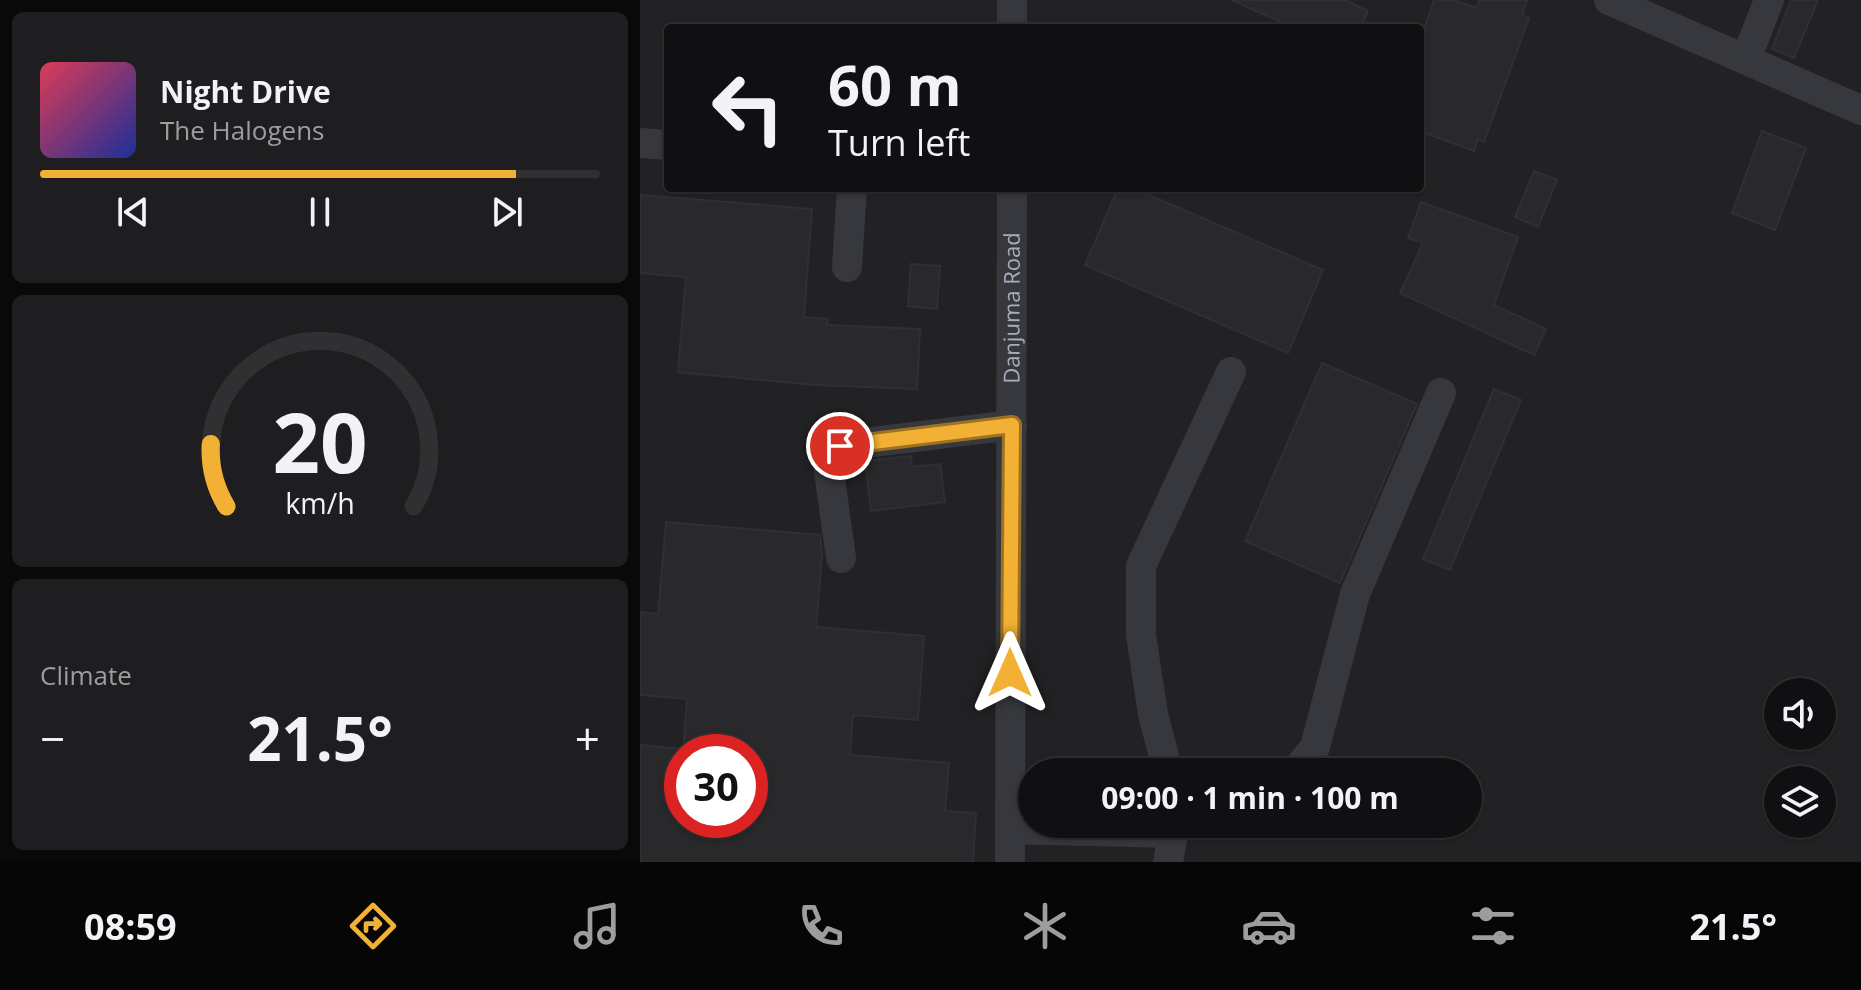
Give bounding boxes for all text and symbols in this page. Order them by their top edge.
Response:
text: 60 m [828,46,962,122]
icon: left [696,56,800,160]
text: Night Drive [160,71,331,112]
text: The Halogens [160,112,325,148]
text: Turn left [828,118,970,167]
icon: previous [111,190,155,234]
icon: pause [298,190,342,234]
icon: next [485,190,529,234]
street label: Danjuma Road [995,232,1026,384]
text: 20 [272,384,368,497]
pin [806,412,874,480]
icon: arrive [818,424,862,468]
text: km/h [285,483,355,522]
position arrow [968,631,1052,715]
text: Climate [40,657,132,693]
map controls [1764,678,1836,838]
button: sound [1764,678,1836,750]
text: 21.5° [247,697,393,779]
text: − [40,708,65,768]
text: + [575,708,600,768]
speed limit sign: 30 [664,734,768,838]
button: layers [1764,766,1836,838]
text: 09:00 · 1 min · 100 m [1101,777,1399,818]
icon: directions [345,898,401,954]
icon: music [569,898,625,954]
icon: phone [793,898,849,954]
icon: climate [1017,898,1073,954]
icon: car [1241,898,1297,954]
icon: filters [1465,898,1521,954]
text: 08:59 [84,902,177,951]
text: 21.5° [1689,902,1777,951]

